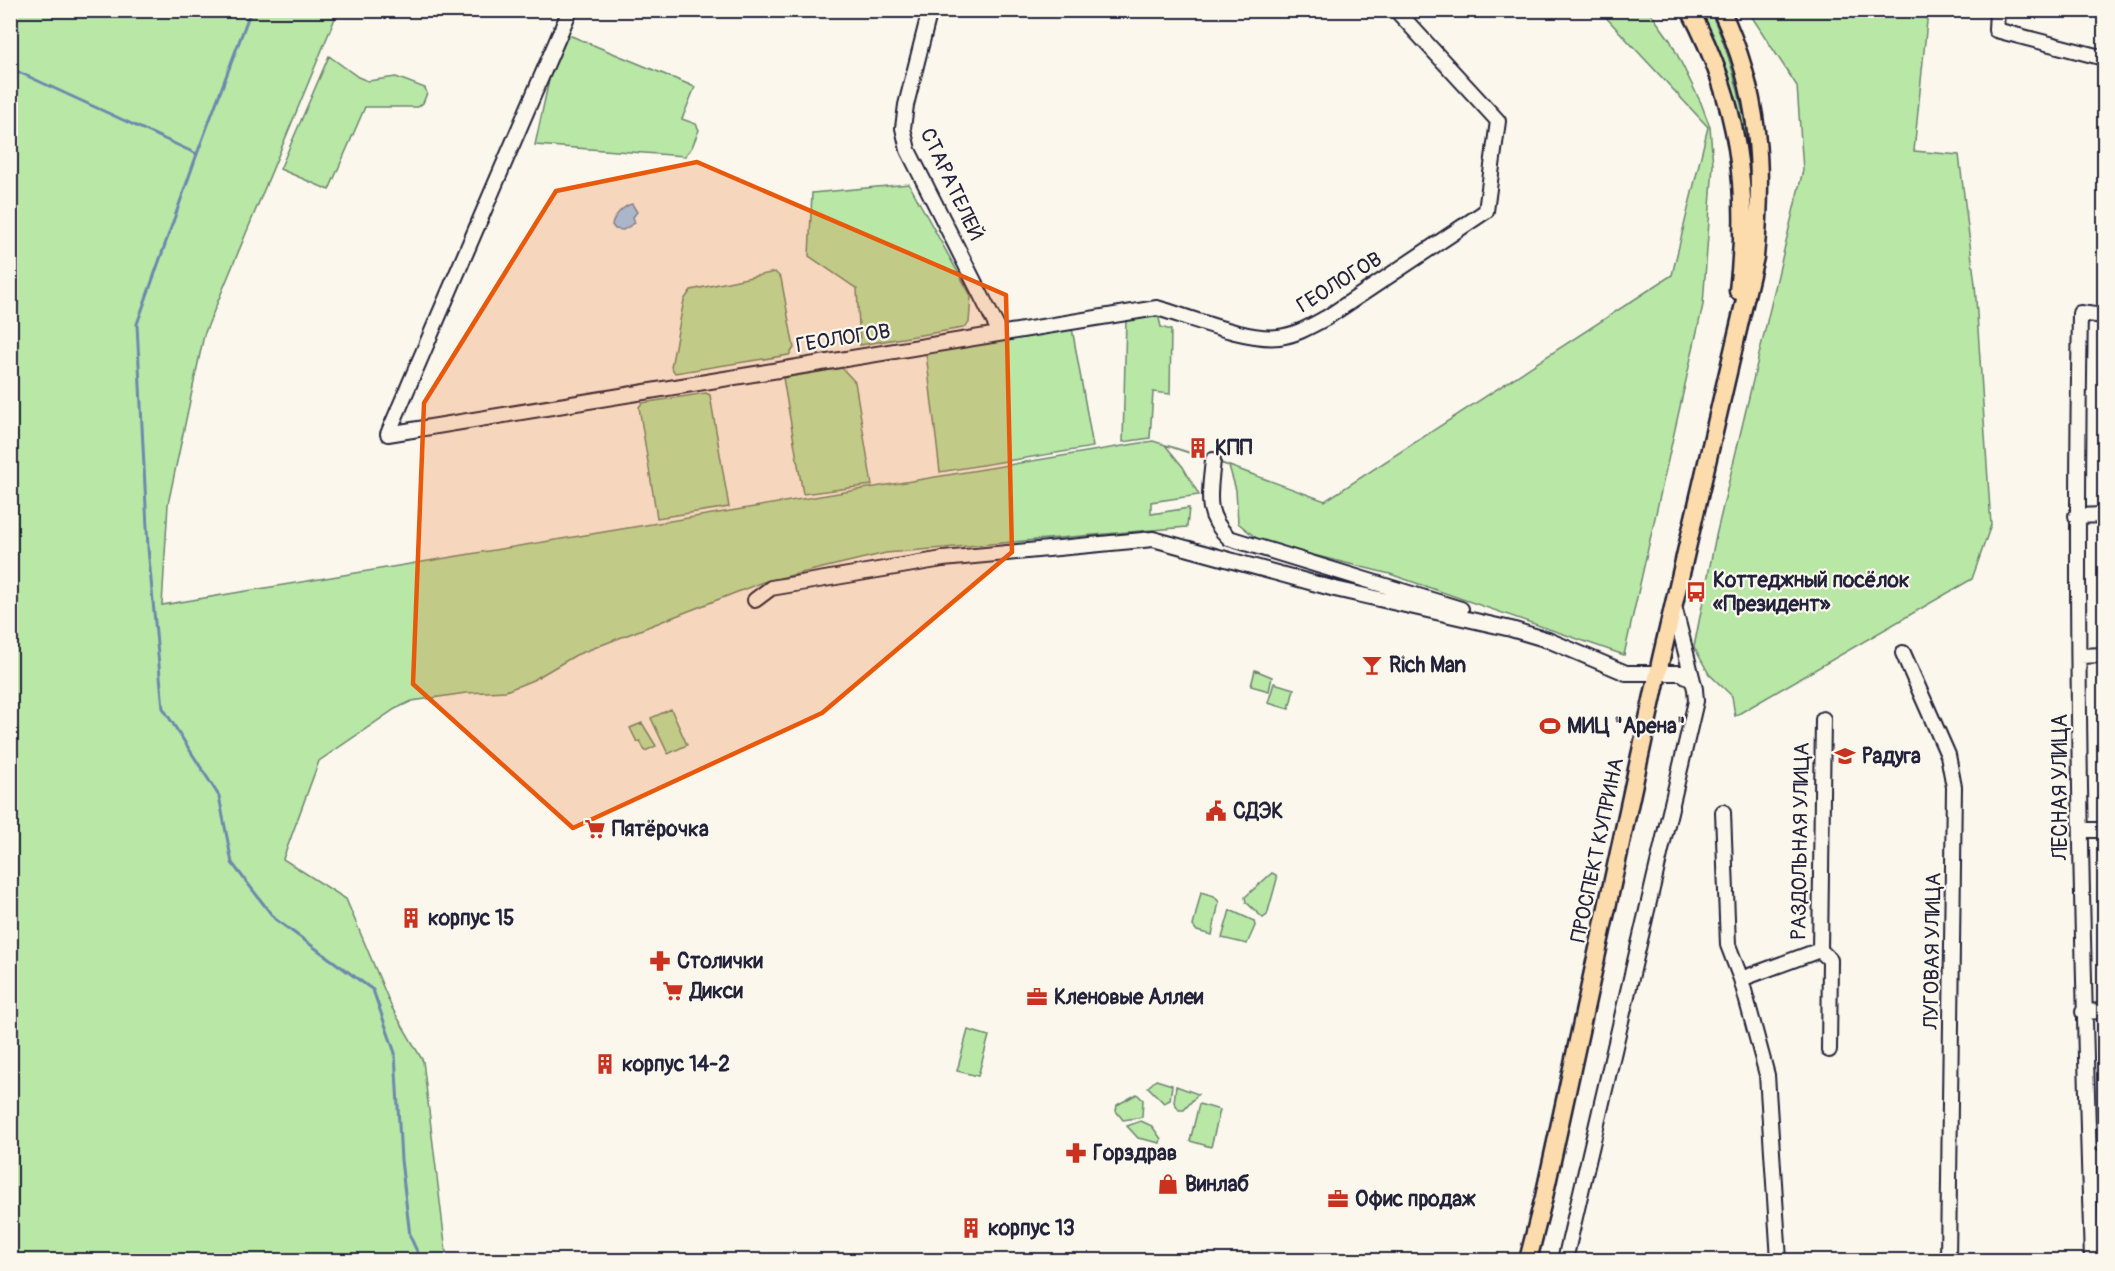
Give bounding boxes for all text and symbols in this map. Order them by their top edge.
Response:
street label: СТАРАТЕЛЕЙ [914,124,989,245]
street label: ГЕОЛОГОВ [1292,246,1387,319]
street label: ГЕОЛОГОВ [794,318,892,359]
place label: КПП [1215,435,1253,462]
building icon: КПП [1186,436,1210,460]
place label: Коттеджный посёлок «Президент» [1713,567,1910,618]
bus stop icon: Коттеджный посёлок «Президент» [1684,580,1708,604]
place label: Rich Man [1389,652,1466,679]
bar icon: Rich Man [1360,653,1384,677]
place label: МИЦ "Арена" [1567,713,1685,740]
sports icon: МИЦ "Арена" [1538,714,1562,738]
street label: ЛЕСНАЯ УЛИЦА [2047,714,2074,861]
street label: РАЗДОЛЬНАЯ УЛИЦА [1785,742,1816,940]
place label: Радуга [1862,743,1921,770]
school or university icon: Радуга [1833,744,1857,768]
street label: ПРОСПЕКТ КУПРИНА [1565,755,1630,945]
place label: СДЭК [1233,798,1283,825]
public building icon: СДЭК [1204,799,1228,823]
place label: Пятёрочка [612,816,709,843]
supermarket icon: Пятёрочка [583,817,607,841]
street label: ЛУГОВАЯ УЛИЦА [1918,872,1947,1031]
place label: корпус 15 [428,905,515,932]
building icon: корпус 15 [399,906,423,930]
place label: Столички [677,948,764,975]
pharmacy icon: Столички [648,949,672,973]
place label: Дикси [688,978,743,1005]
supermarket icon: Дикси [661,979,685,1003]
place label: Кленовые Аллеи [1054,984,1204,1011]
office icon: Кленовые Аллеи [1025,985,1049,1009]
place label: корпус 14-2 [622,1051,730,1078]
building icon: корпус 14-2 [593,1052,617,1076]
place label: Горздрав [1093,1140,1177,1167]
pharmacy icon: Горздрав [1064,1141,1088,1165]
place label: Винлаб [1185,1171,1249,1198]
shop icon: Винлаб [1156,1172,1180,1196]
place label: Офис продаж [1355,1186,1476,1213]
office icon: Офис продаж [1326,1187,1350,1211]
place label: корпус 13 [988,1215,1075,1242]
building icon: корпус 13 [959,1216,983,1240]

